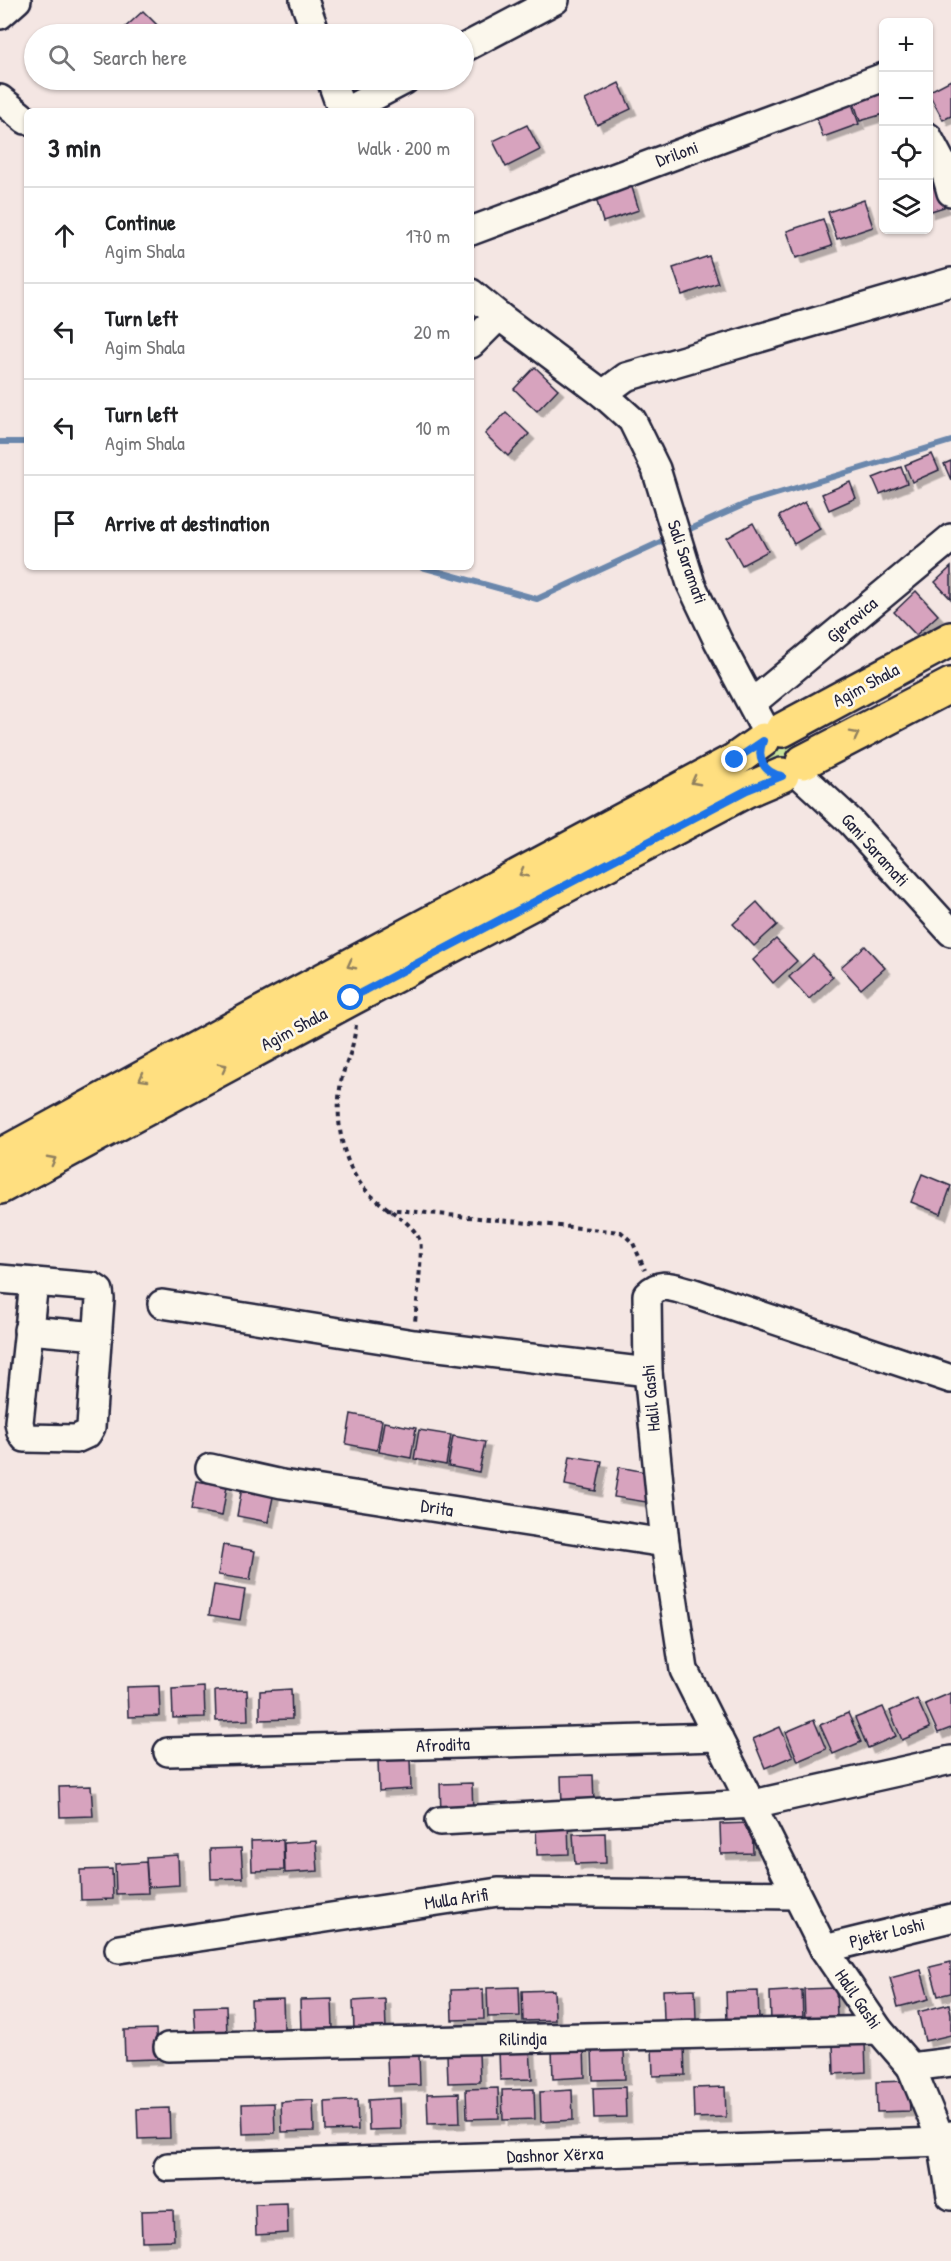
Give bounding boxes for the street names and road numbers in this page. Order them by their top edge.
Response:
street label: Driloni [652,134,702,173]
street label: Sali Saramati [661,517,713,607]
street label: Gjeravica [821,591,882,648]
street label: Agim Shala [828,657,903,712]
street label: Gani Saramati [836,808,915,892]
street label: Agim Shala [256,1001,331,1056]
street label: Halil Gashi [635,1363,666,1433]
street label: Drita [419,1493,455,1522]
street label: Afrodita [416,1731,470,1758]
street label: Mulla Arifi [423,1882,490,1915]
street label: Pjetër Loshi [847,1911,927,1954]
street label: Halil Gashi [829,1964,888,2034]
street label: Rilindja [499,2026,547,2051]
street label: Dashnor Xërxa [506,2140,604,2169]

